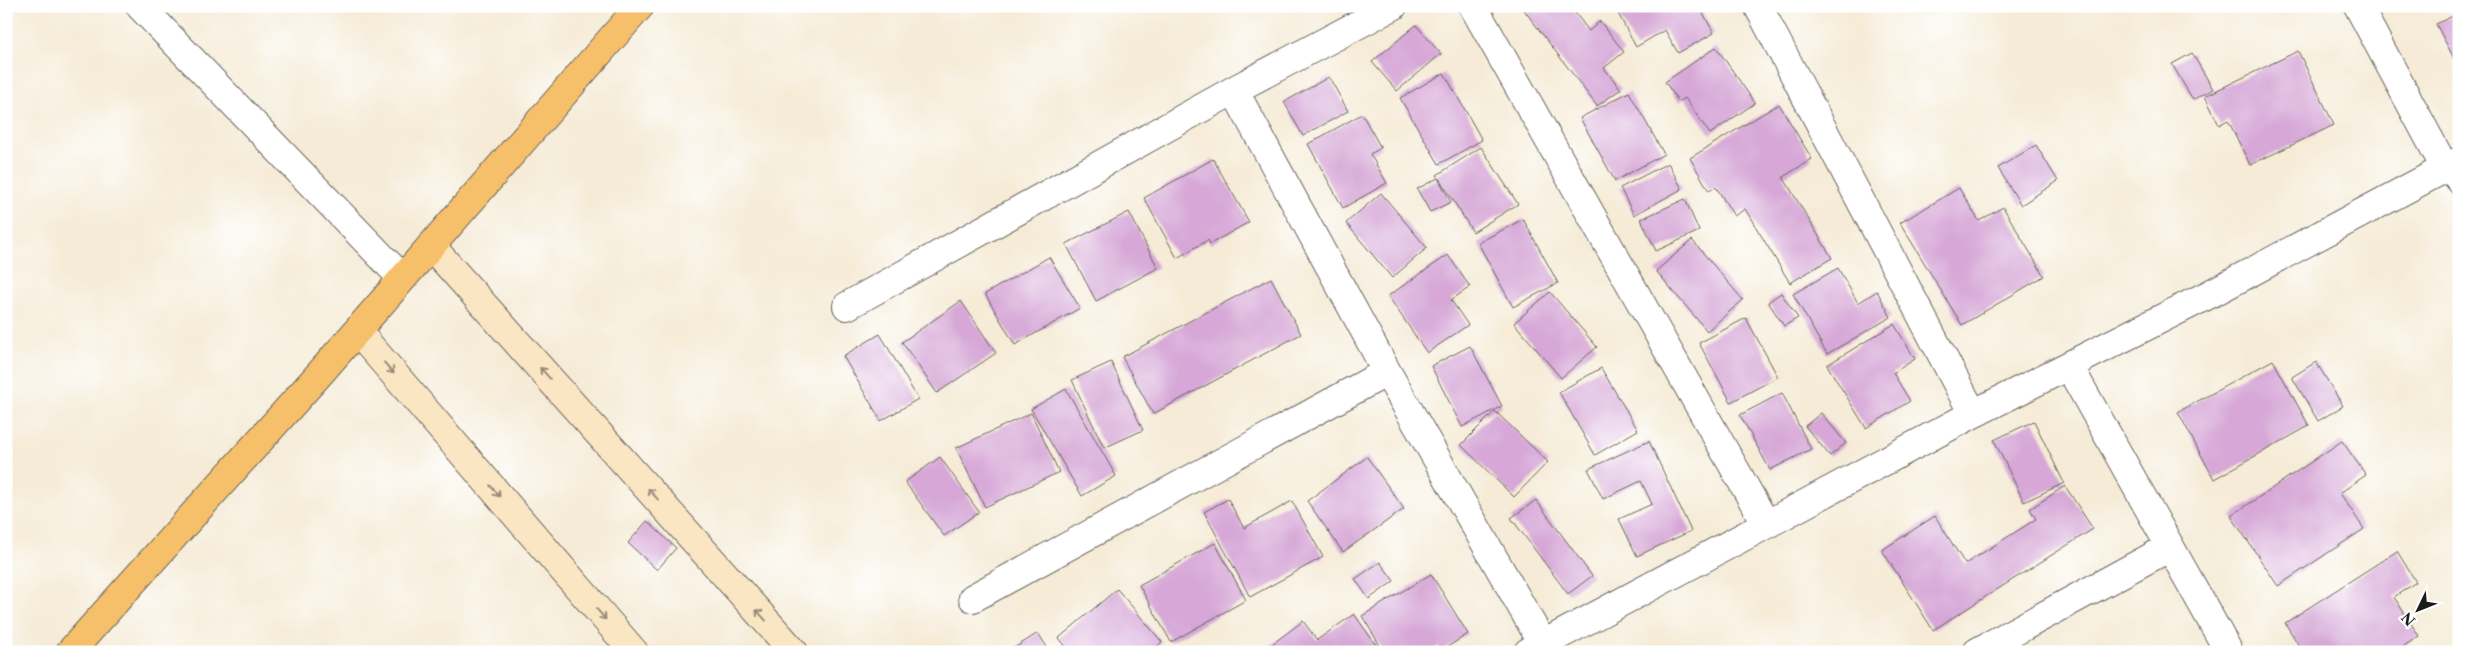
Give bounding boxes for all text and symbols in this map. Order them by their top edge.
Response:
one-way arrow [383,361,395,374]
one-way arrow [539,367,550,380]
one-way arrow [490,484,501,497]
one-way arrow [647,488,659,501]
north arrow [2392,586,2442,636]
one-way arrow [596,607,607,620]
text: N [2398,608,2419,629]
one-way arrow [755,609,767,622]

